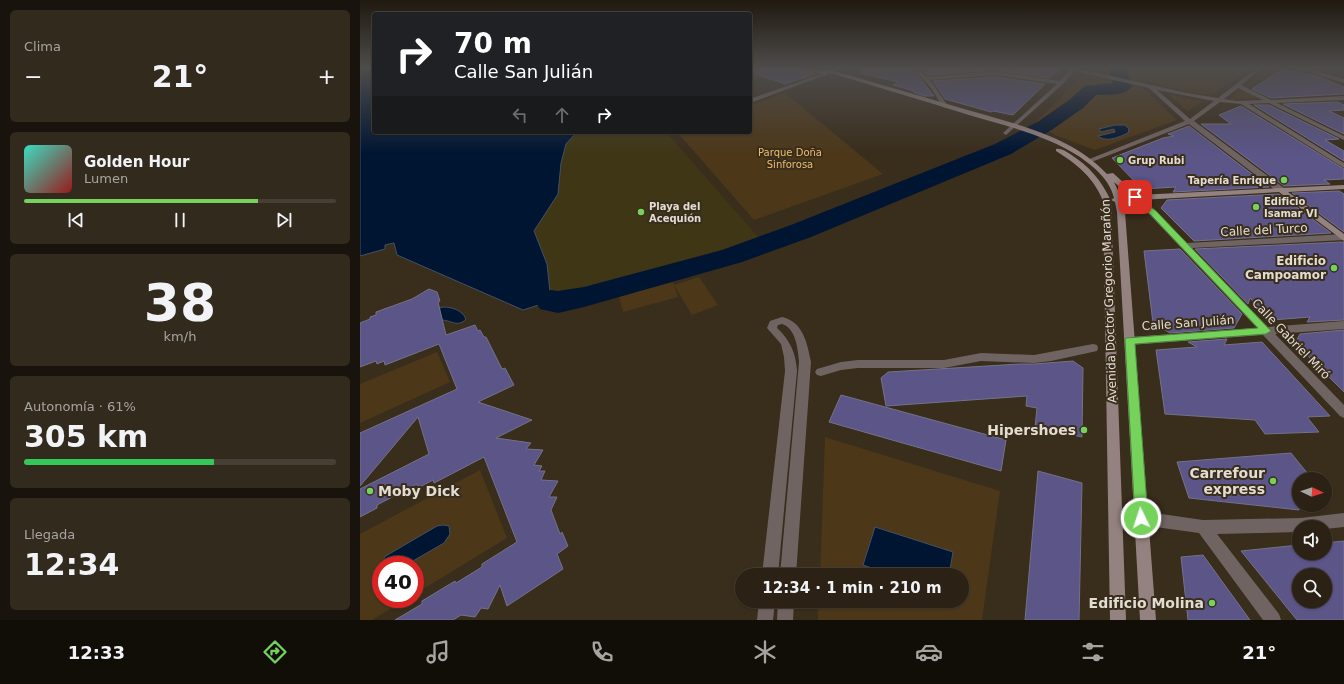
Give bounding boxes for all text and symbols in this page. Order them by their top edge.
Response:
text: 70 m [454,27,532,60]
icon: right [388,28,440,80]
text: Clima [24,39,61,54]
text: 21° [152,59,208,94]
text: Calle San Julián [454,61,593,82]
text: − [24,64,42,89]
text: + [318,64,336,89]
icon: left [509,104,531,126]
icon: ahead [551,104,573,126]
icon: right [593,104,615,126]
park label: Parque Doña Sinforosa [758,147,822,170]
text: Golden Hour [84,153,190,171]
marker: Grup Rubi [1115,155,1125,165]
place label: Grup Rubi [1128,155,1184,166]
text: Lumen [84,171,128,186]
place label: Tapería Enrique [1188,175,1276,186]
marker: Tapería Enrique [1279,175,1289,185]
pin [1118,180,1152,214]
icon: arrive [1124,186,1146,208]
place label: Edificio Isamar VI [1264,196,1317,219]
street label: Avenida Doctor Gregorio Marañón [1098,199,1120,403]
place label: Playa del Acequión [649,201,701,224]
marker: Edificio Isamar VI [1251,202,1261,212]
marker: Playa del Acequión [636,207,646,217]
icon: previous [65,209,87,231]
icon: pause [169,209,191,231]
icon: next [273,209,295,231]
street label: Calle del Turco [1220,221,1308,239]
place label: Edificio Campoamor [1245,254,1326,282]
marker: Edificio Campoamor [1329,263,1339,273]
text: 38 [144,273,216,333]
street label: Calle Gabriel Miró [1249,296,1333,382]
street label: Calle San Julián [1141,313,1235,333]
text: km/h [164,329,196,344]
text: Autonomía · 61% [24,399,136,414]
text: 305 km [24,419,148,454]
place label: Hipershoes [987,422,1076,438]
marker: Hipershoes [1079,425,1089,435]
place label: Carrefour express [1189,465,1265,497]
north arrow [1292,472,1332,512]
map controls [1292,472,1332,608]
marker: Carrefour express [1268,476,1278,486]
place label: Moby Dick [378,483,460,499]
marker: Moby Dick [365,486,375,496]
position arrow [1120,497,1162,539]
button: sound [1292,520,1332,560]
text: Llegada [24,527,75,542]
text: 12:34 [24,547,120,582]
speed limit sign: 40 [372,556,424,608]
button: search [1292,568,1332,608]
text: 12:34 · 1 min · 210 m [762,579,942,597]
place label: Edificio Molina [1089,595,1204,611]
marker: Edificio Molina [1207,598,1217,608]
icon: directions [261,638,289,666]
icon: music [424,638,452,666]
icon: phone [588,638,616,666]
icon: climate [751,638,779,666]
icon: car [915,638,943,666]
icon: filters [1079,638,1107,666]
text: 12:33 [68,642,125,663]
text: 21° [1242,642,1276,663]

